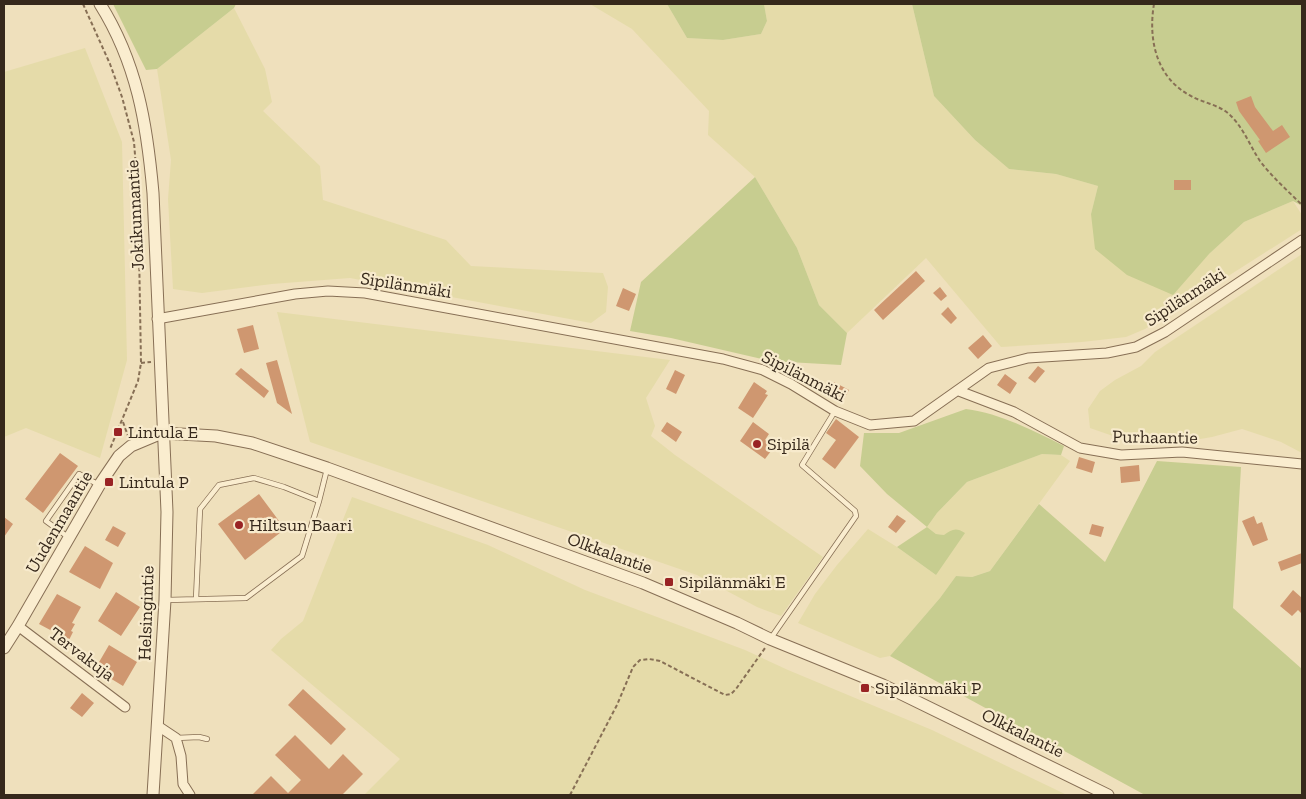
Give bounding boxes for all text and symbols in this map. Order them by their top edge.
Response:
street label: Jokikunnantie [121,159,149,271]
street label: Sipilänmäki [1140,263,1230,331]
street label: Sipilänmäki [359,267,453,303]
street label: Sipilänmäki [758,345,850,407]
place label: Lintula E [128,421,198,443]
street label: Purhaantie [1112,425,1198,449]
marker: Lintula E [112,426,124,438]
place label: Sipilä [767,433,810,455]
marker: Sipilä [751,438,763,450]
street label: Uudenmaantie [21,467,97,577]
place label: Lintula P [119,471,189,493]
marker: Lintula P [103,476,115,488]
place label: Hiltsun Baari [249,514,352,536]
marker: Hiltsun Baari [233,519,245,531]
street label: Olkkalantie [564,527,656,579]
street label: Helsingintie [133,565,159,661]
place label: Sipilänmäki E [679,571,786,593]
marker: Sipilänmäki E [663,576,675,588]
street label: Tervakuja [45,622,119,686]
place label: Sipilänmäki P [875,677,981,699]
marker: Sipilänmäki P [859,682,871,694]
street label: Olkkalantie [978,704,1068,762]

